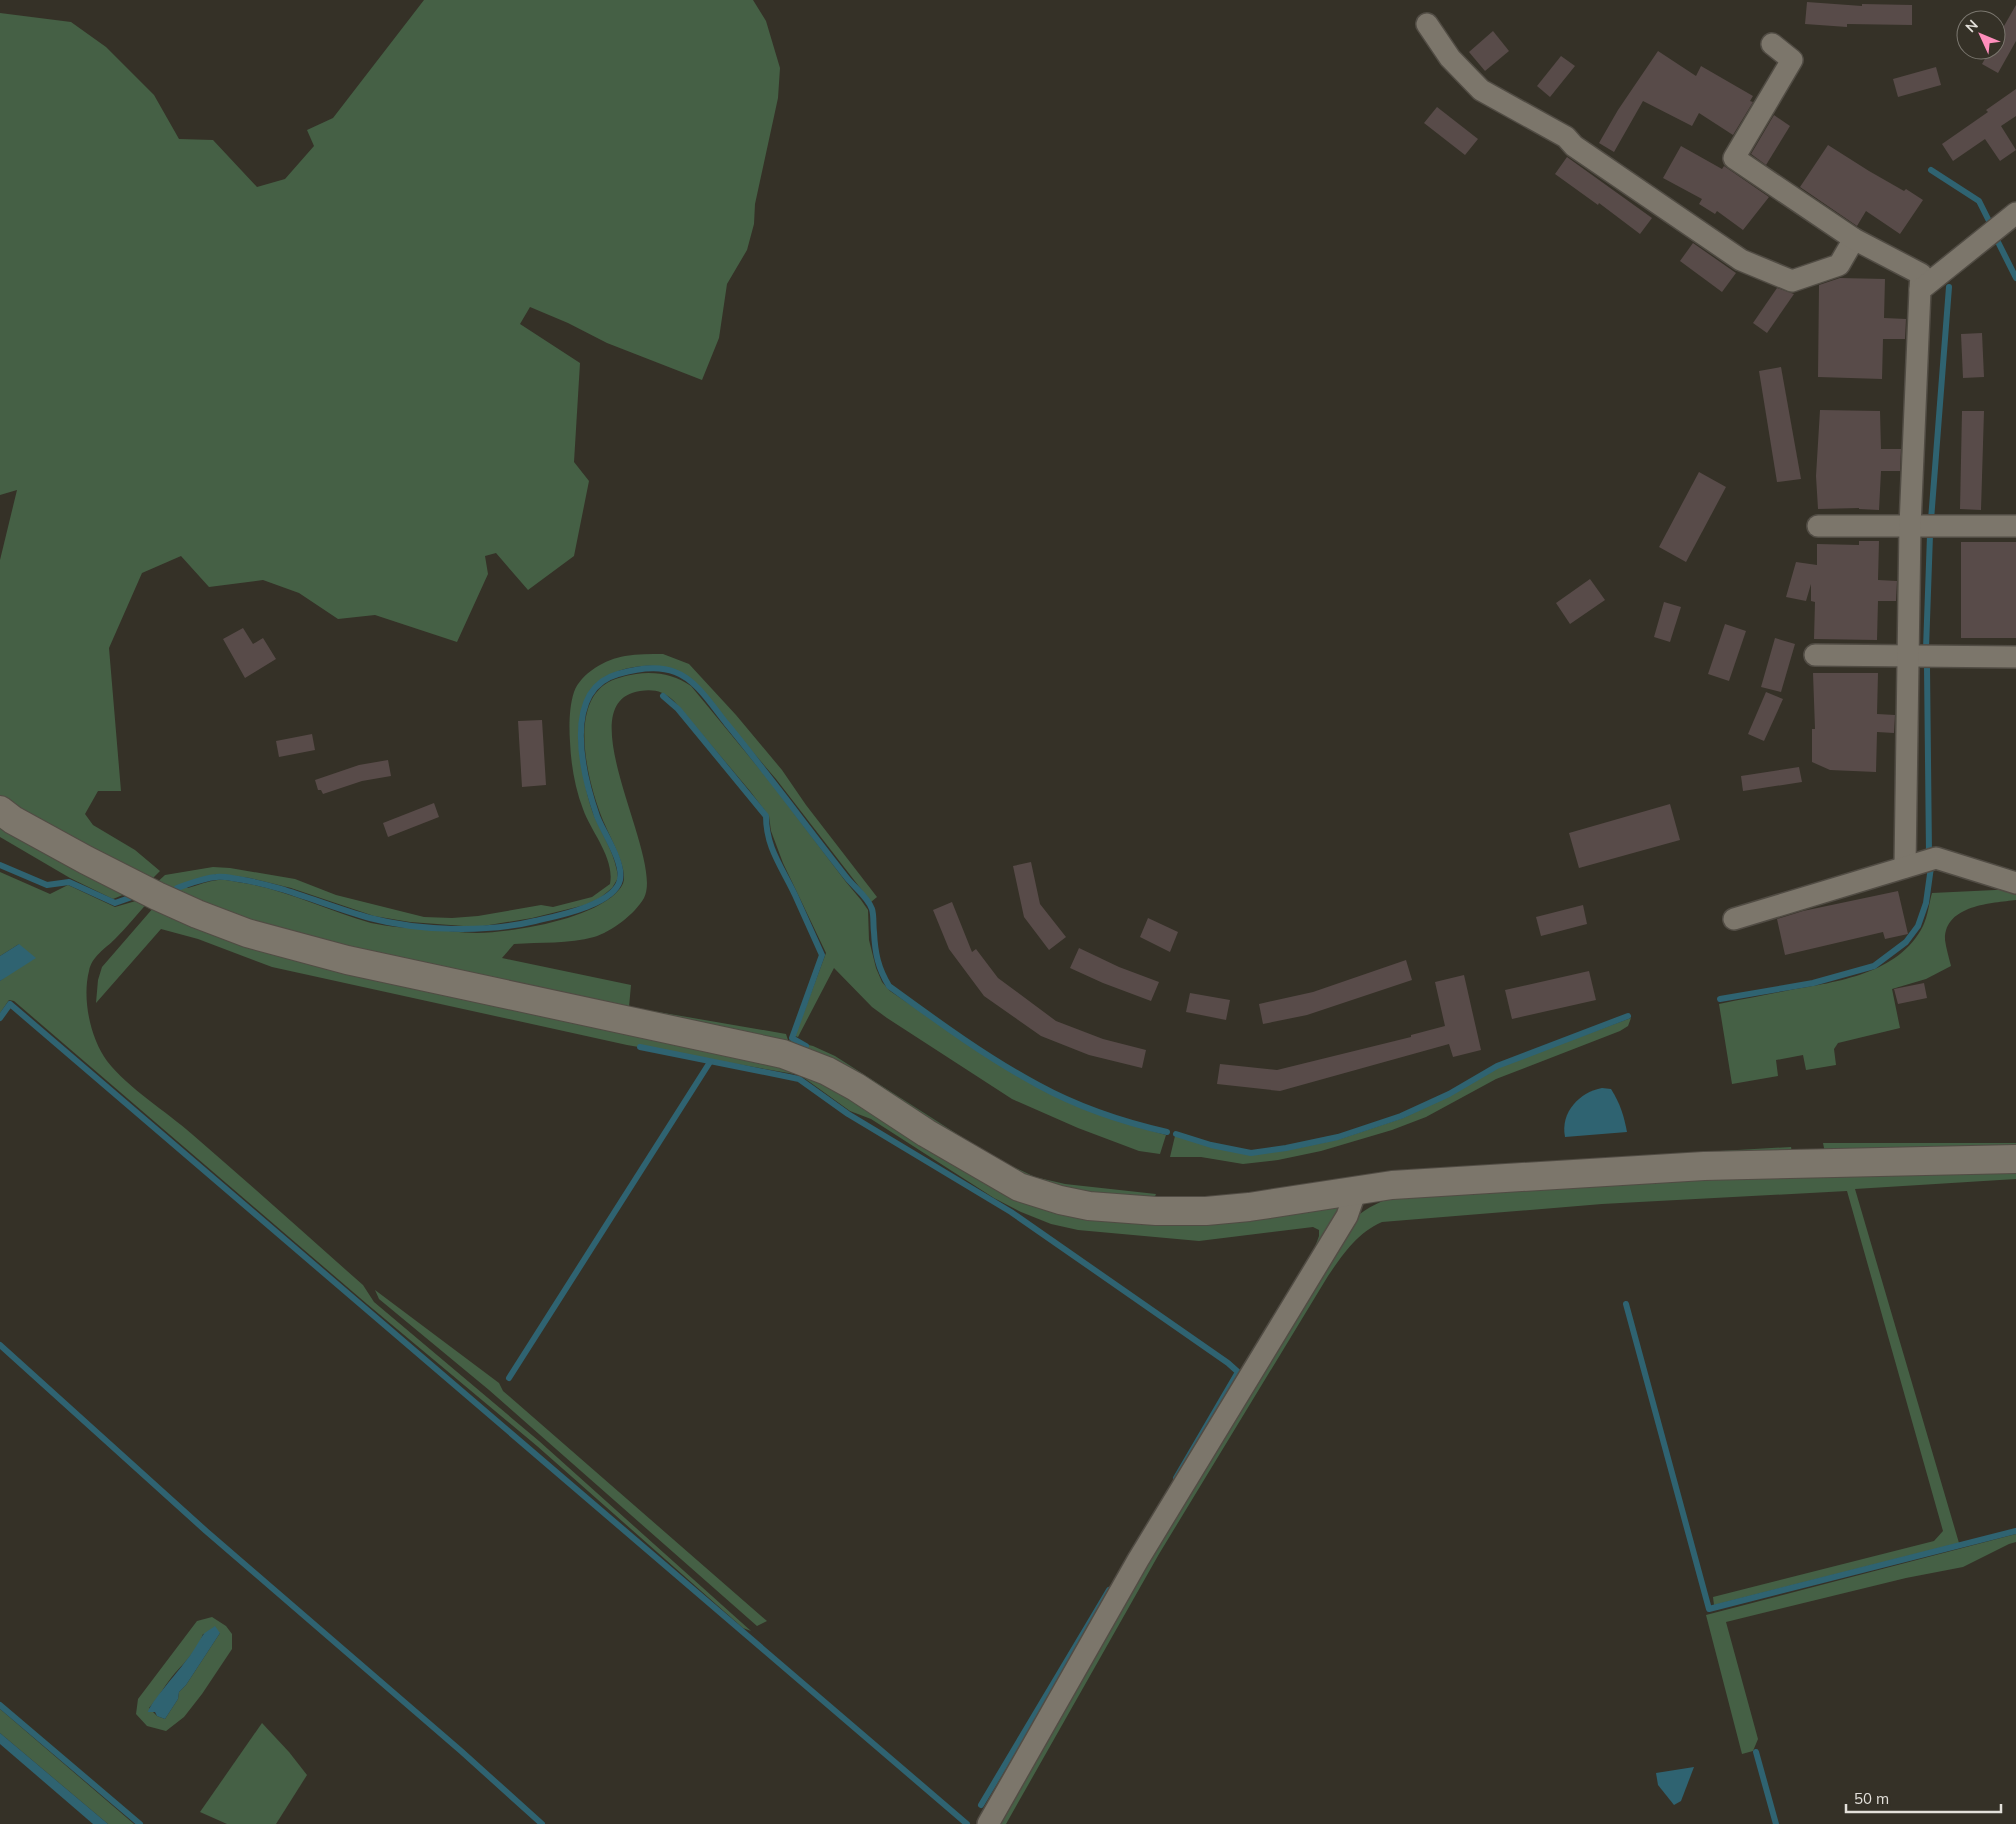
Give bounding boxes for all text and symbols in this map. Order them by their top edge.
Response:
north arrow [1956,10,2006,60]
text: N [1962,16,1982,36]
scale bar [1846,1782,2001,1814]
text: 50 m [1854,1789,1889,1808]

